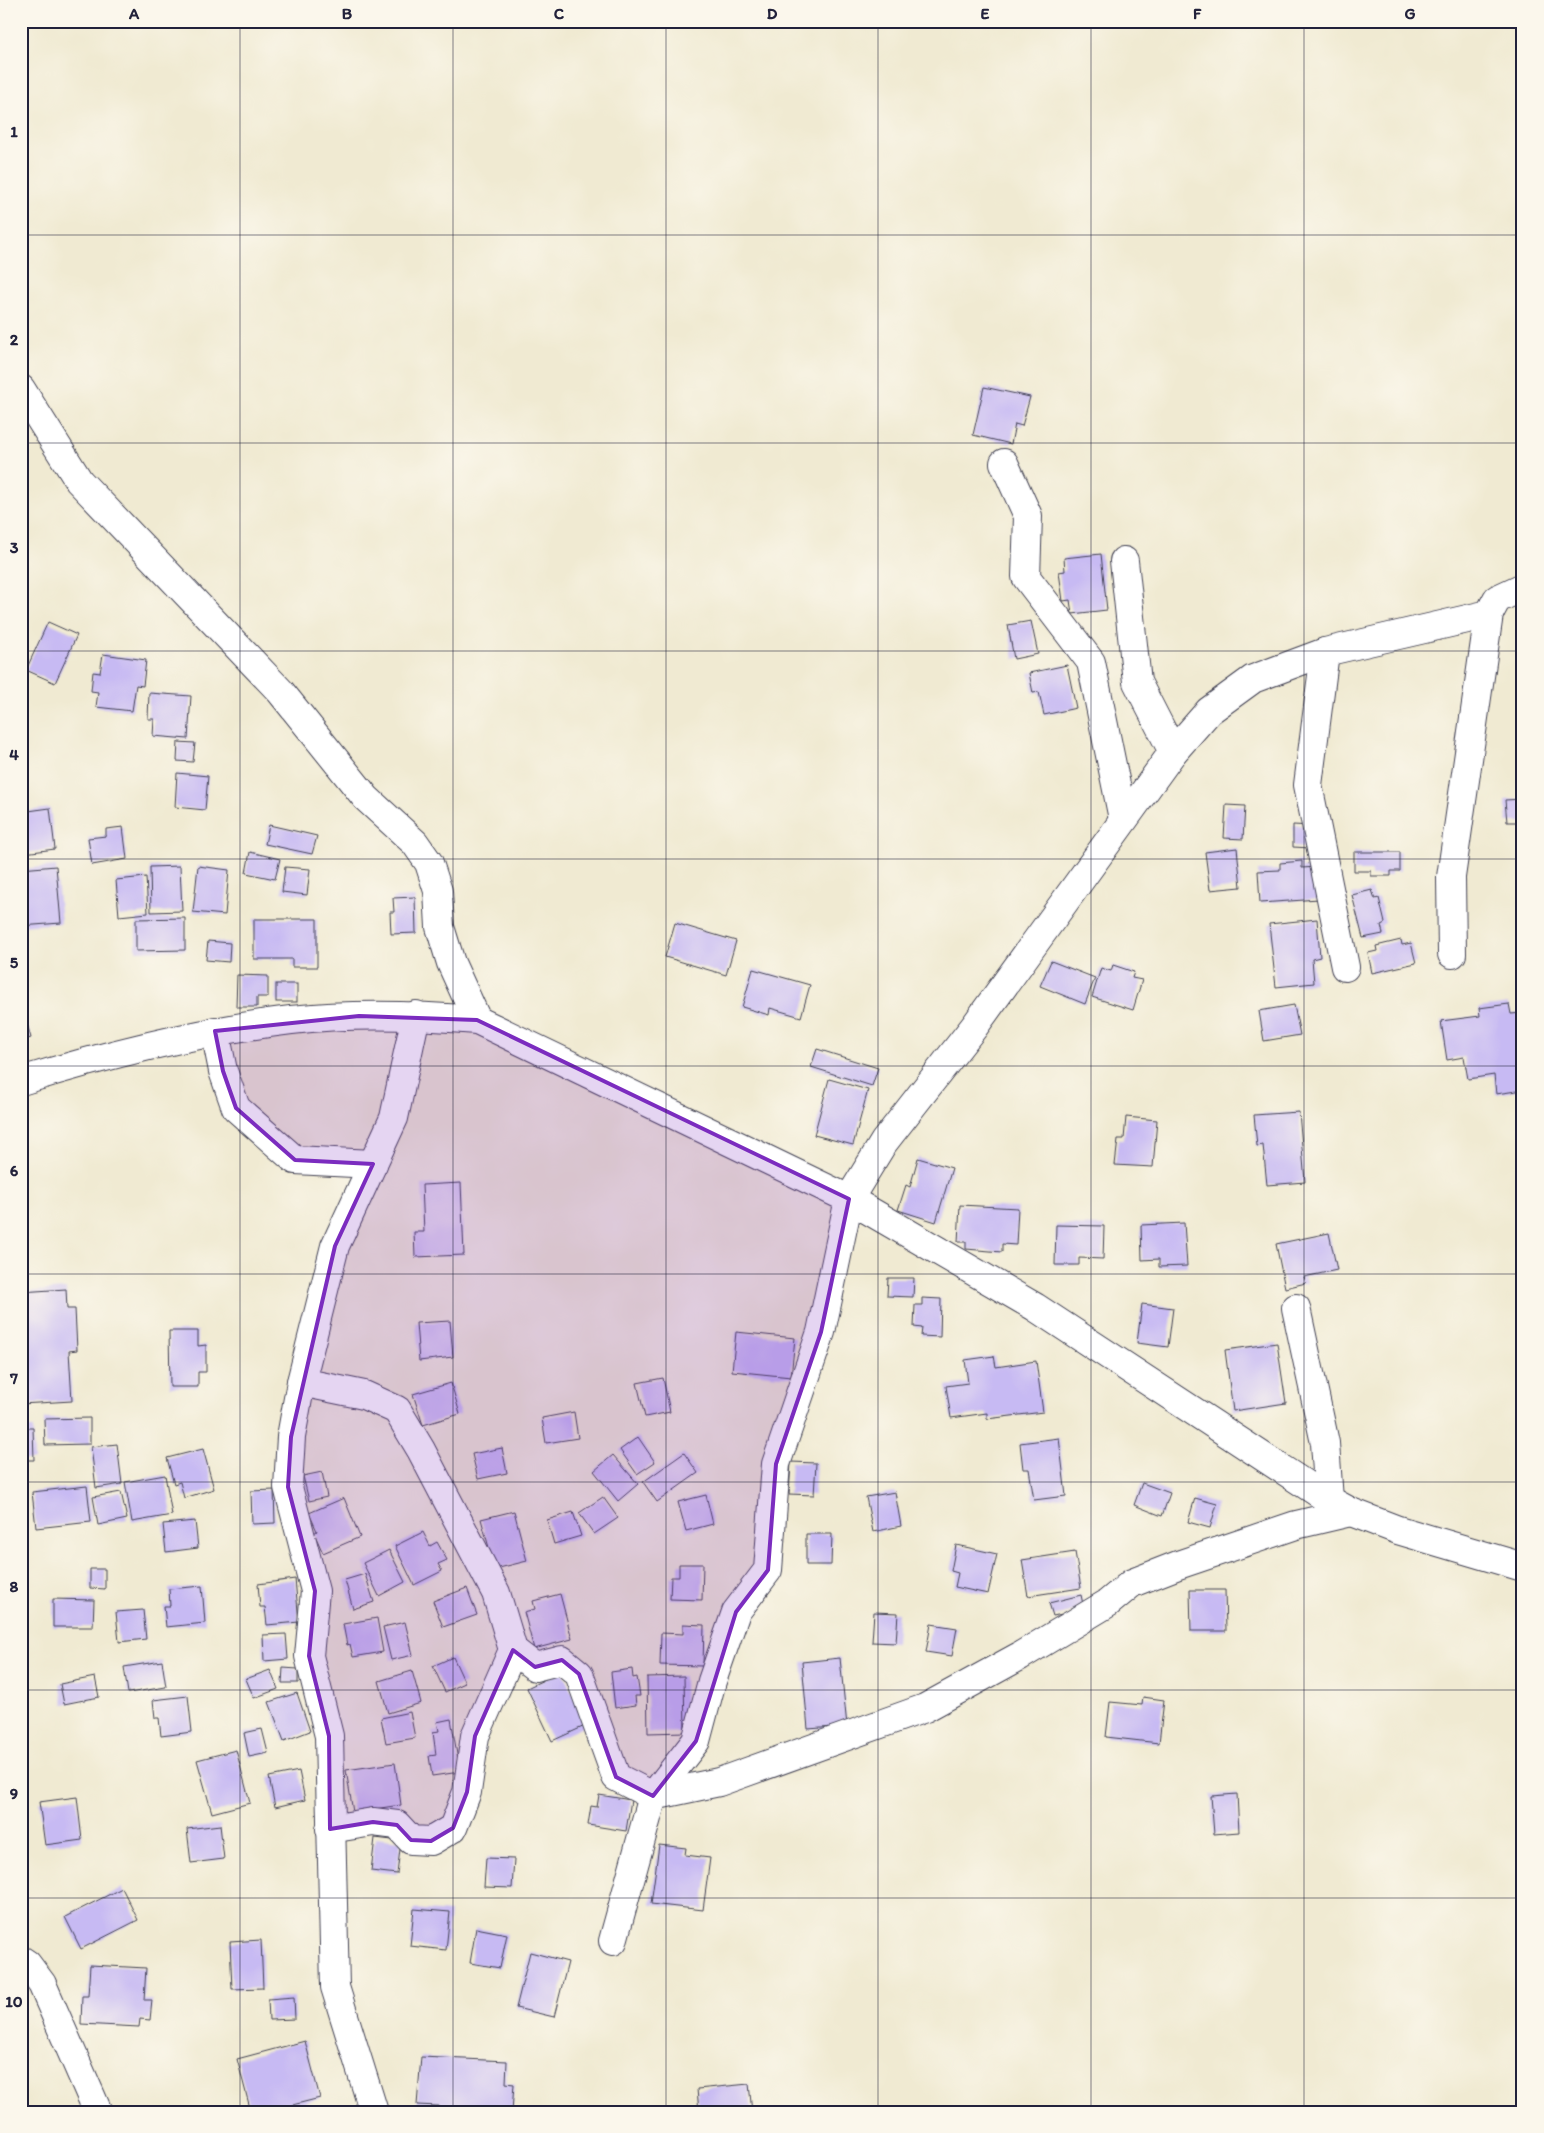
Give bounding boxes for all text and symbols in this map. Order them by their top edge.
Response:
text: A [128,4,140,23]
text: B [342,4,353,23]
text: C [554,4,565,23]
text: D [767,4,778,23]
text: E [981,4,990,23]
text: F [1193,4,1202,23]
text: G [1404,4,1416,23]
text: 1 [10,122,18,141]
text: 2 [10,330,19,349]
text: 3 [10,538,19,557]
text: 4 [9,745,19,764]
text: 5 [10,953,19,972]
text: 6 [10,1161,19,1180]
text: 7 [9,1369,18,1388]
text: 8 [10,1577,19,1596]
text: 9 [10,1784,18,1803]
text: 10 [5,1992,23,2011]

